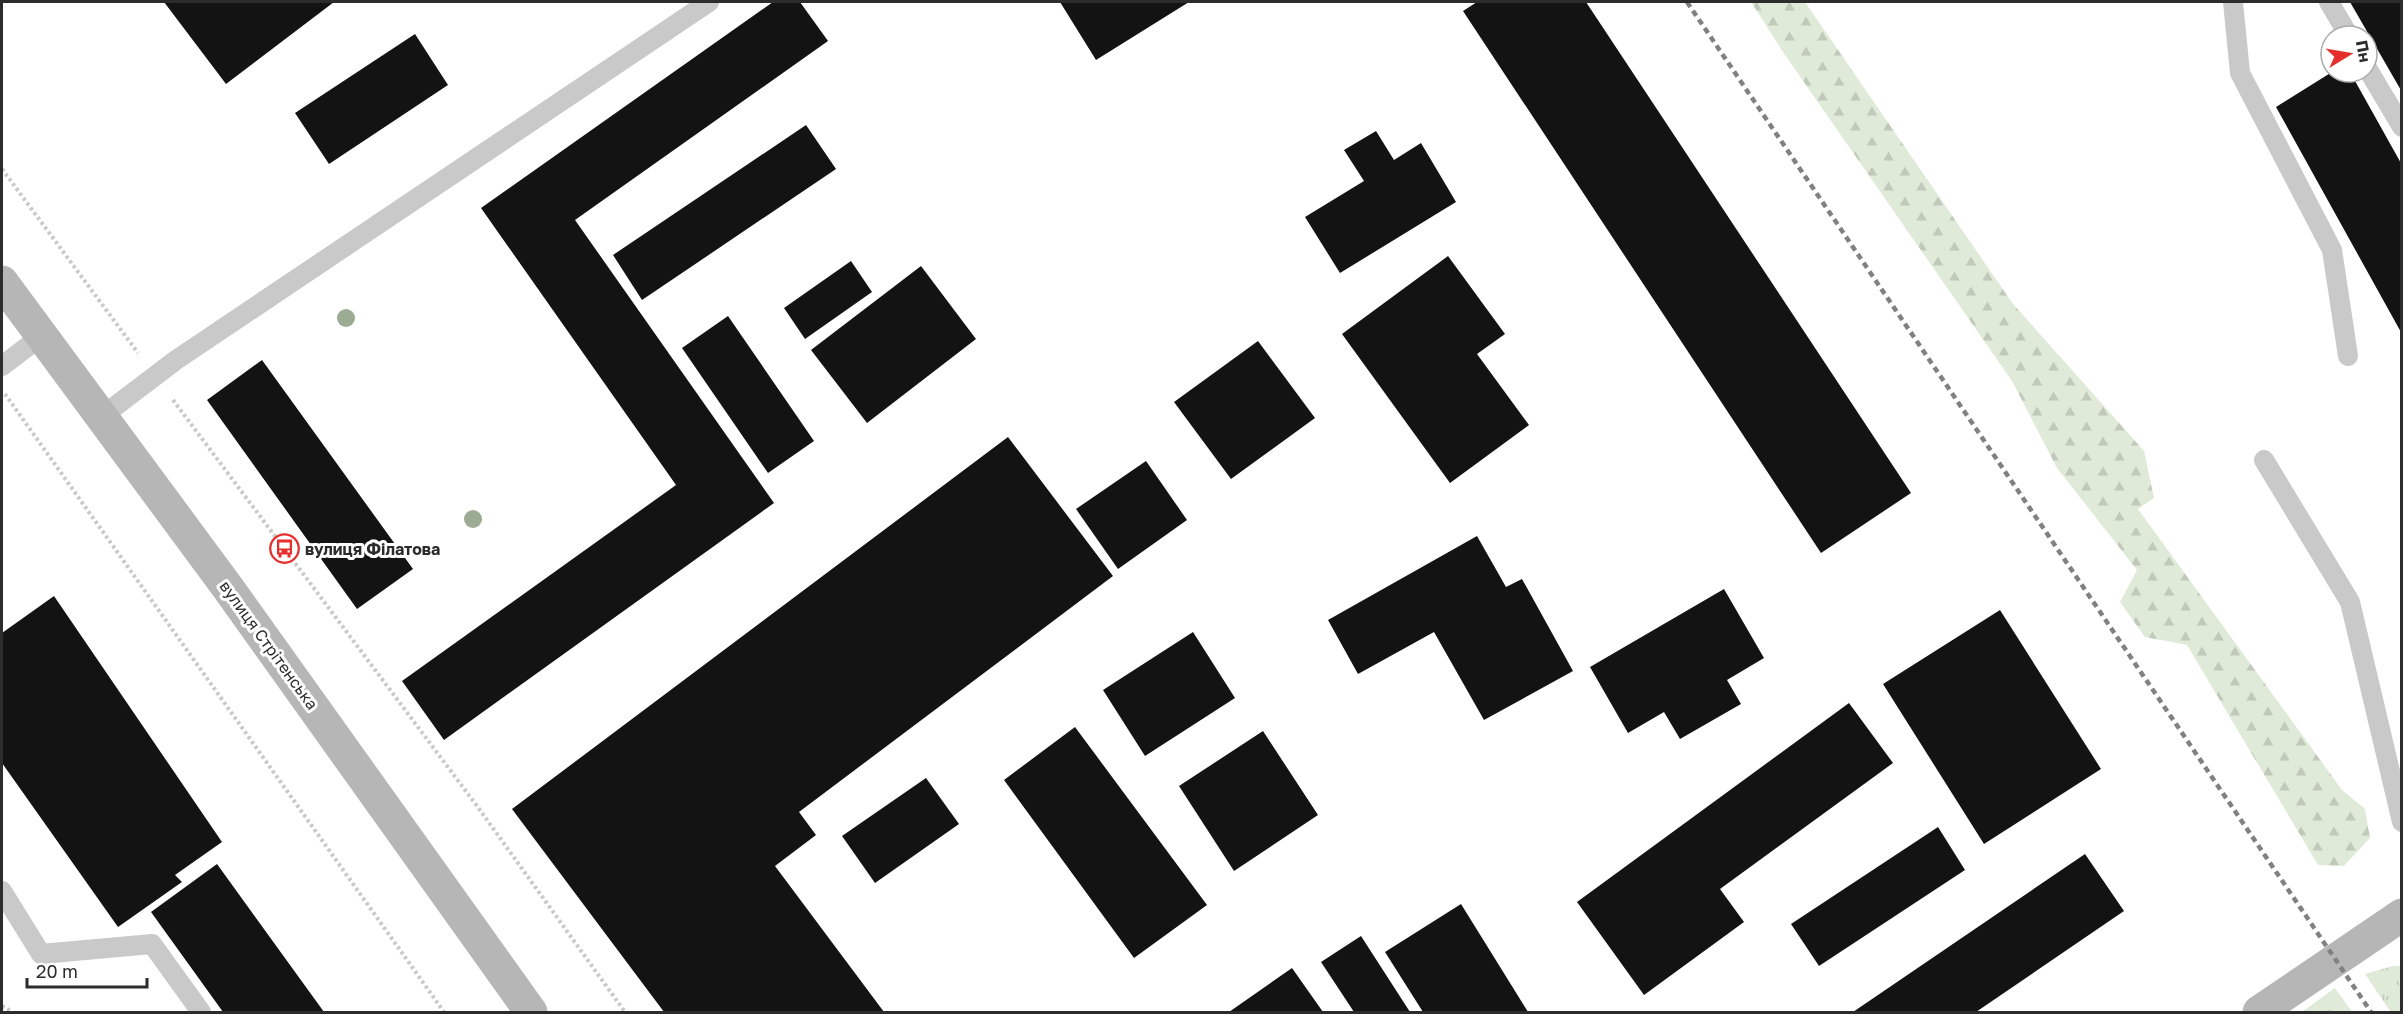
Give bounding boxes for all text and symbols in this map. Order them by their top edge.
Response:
north arrow [2319,24,2379,84]
text: Пн [2352,39,2376,64]
bus stop icon: вулиця Філатова [268,533,300,565]
place label: вулиця Філатова [305,539,440,559]
street label: вулиця Стрітенська [216,577,322,713]
scale bar [27,951,147,989]
text: 20 m [36,960,78,982]

